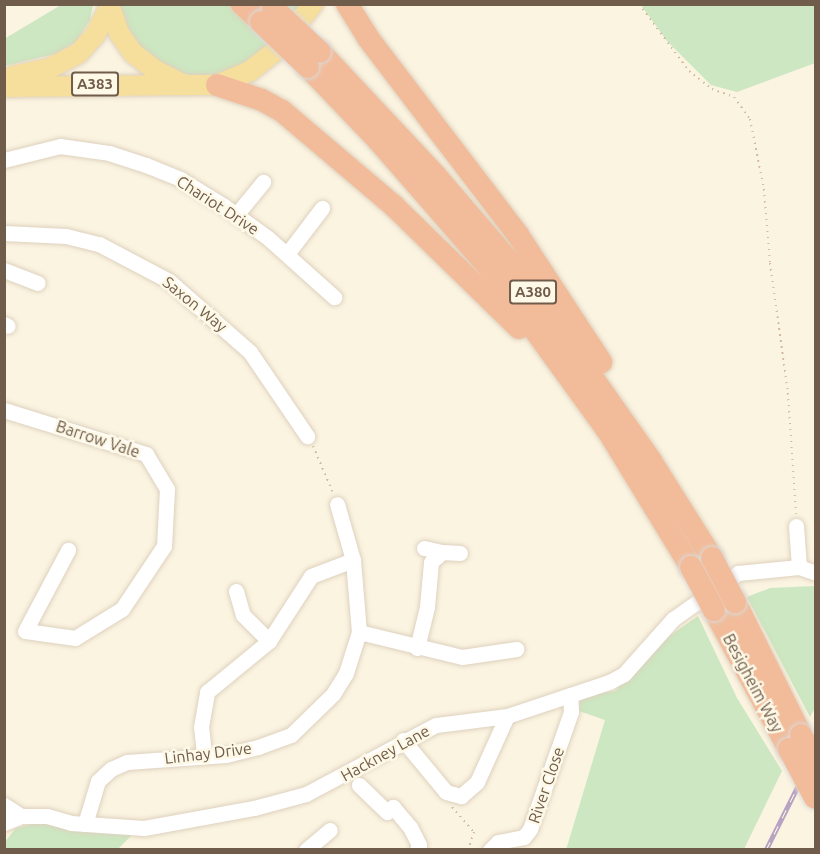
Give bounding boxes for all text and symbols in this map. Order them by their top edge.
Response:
road number: A383 [71,72,119,96]
street label: Chariot Drive [173,171,263,239]
street label: Saxon Way [159,272,231,336]
road number: A380 [509,280,557,304]
street label: Barrow Vale [54,416,142,462]
street label: Besigheim Way [719,630,787,736]
street label: Hackney Lane [337,721,433,785]
street label: Linhay Drive [163,738,253,768]
street label: River Close [524,744,568,826]

